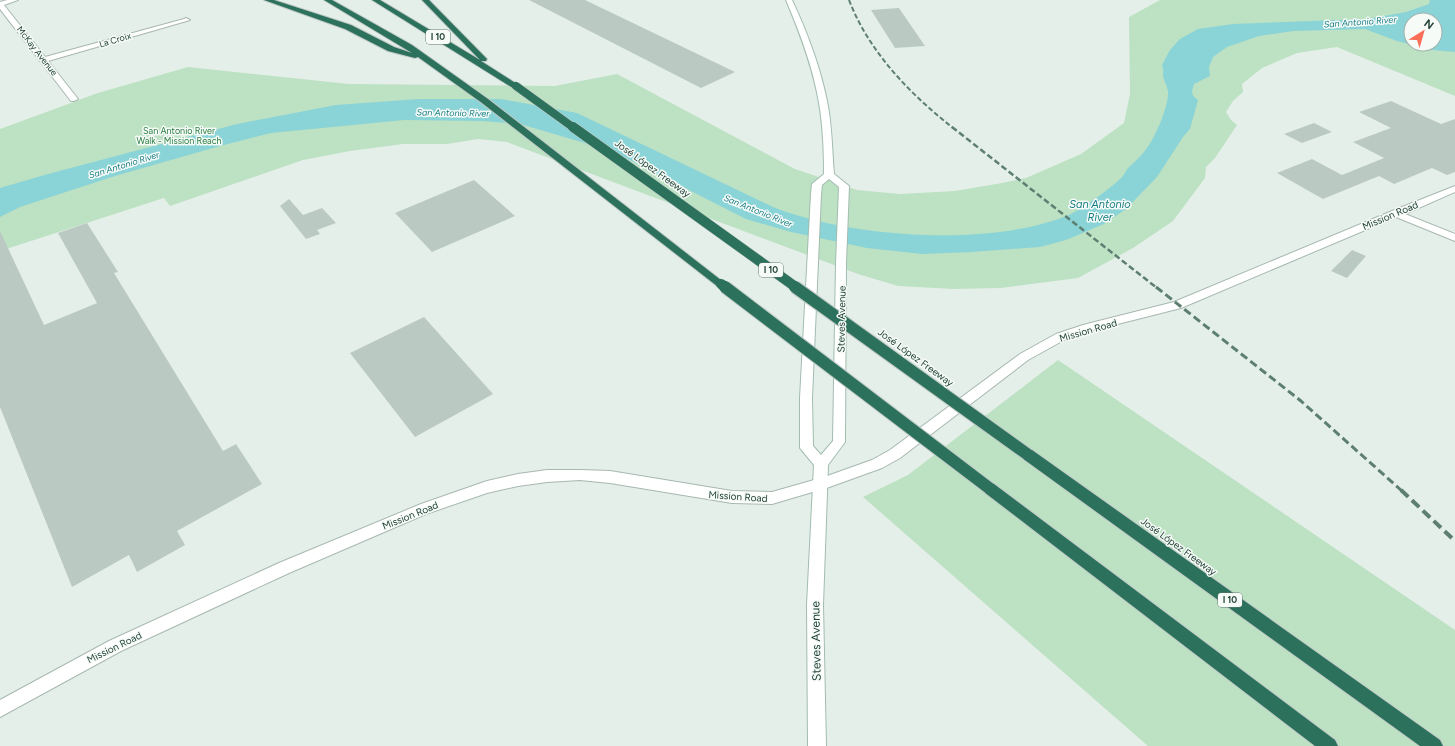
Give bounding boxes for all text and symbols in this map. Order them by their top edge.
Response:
north arrow [1403,12,1443,52]
water label: San Antonio River [1323,13,1398,30]
text: N [1421,17,1436,32]
street label: McKay Avenue [15,24,60,78]
street label: La Croix [98,30,133,49]
road number: I 10 [426,30,450,44]
water label: San Antonio River [417,106,490,119]
park label: San Antonio River Walk - Mission Reach [136,125,222,146]
street label: José López Freeway [612,136,694,201]
water label: San Antonio River [87,148,161,180]
water label: San Antonio River [722,192,795,230]
water label: San Antonio River [1069,198,1131,224]
street label: Mission Road [1360,198,1420,233]
road number: I 10 [759,263,783,277]
street label: Steves Avenue [834,285,849,352]
street label: Mission Road [1058,316,1119,345]
street label: José López Freeway [875,325,957,390]
street label: Mission Road [708,488,768,505]
street label: Mission Road [380,498,440,533]
street label: José López Freeway [1138,514,1220,579]
road number: I 10 [1218,593,1242,607]
street label: Steves Avenue [808,600,824,681]
street label: Mission Road [85,629,144,666]

